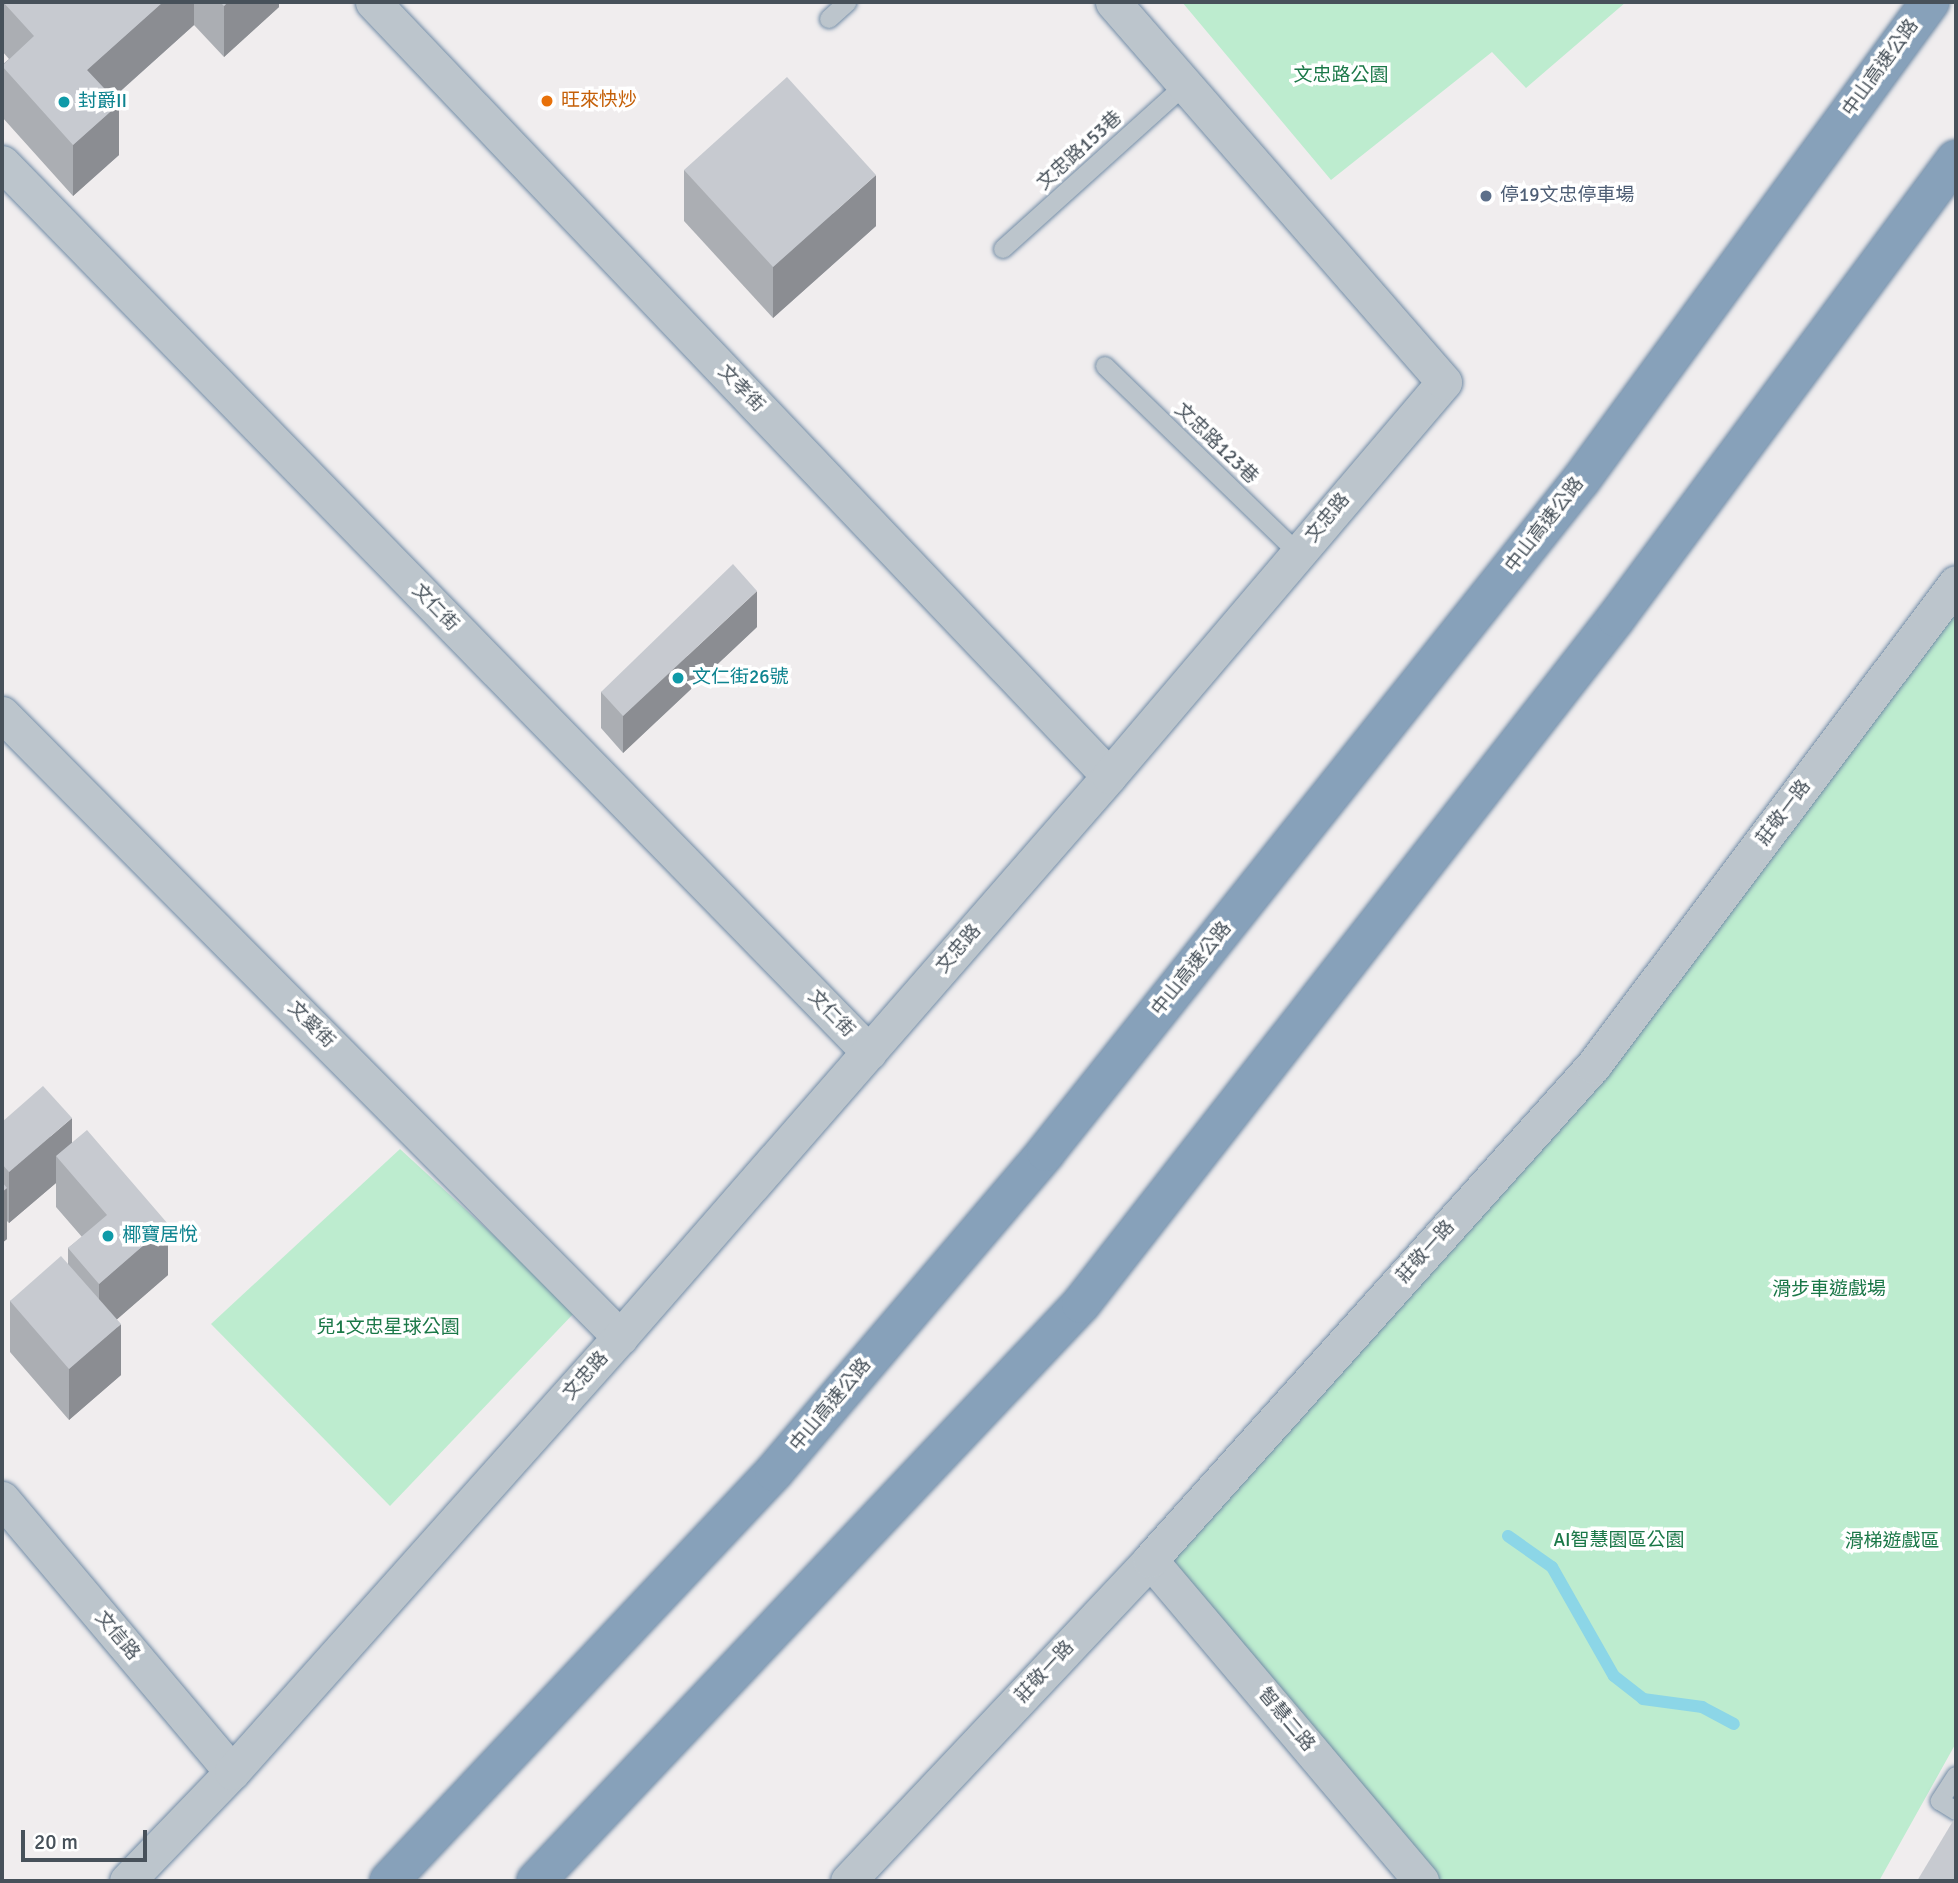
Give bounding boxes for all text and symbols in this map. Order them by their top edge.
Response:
street label: 中山高速公路 [1838,15,1924,121]
park label: 文忠路公園 [1294,65,1388,87]
place label: 旺來快炒 [561,90,637,112]
place label: 封爵II [78,91,127,113]
marker: 旺來快炒 [539,93,555,109]
marker: 封爵II [56,94,72,110]
street label: 文忠路153巷 [1033,107,1127,195]
place label: 停19文忠停車場 [1500,185,1635,207]
marker: 停19文忠停車場 [1478,188,1494,204]
street label: 文孝街 [713,361,769,417]
street label: 文忠路123巷 [1170,399,1262,489]
street label: 中山高速公路 [1501,473,1589,577]
street label: 文忠路 [1301,489,1355,547]
street label: 文仁街 [407,580,463,636]
place label: 文仁街26號 [692,667,789,689]
marker: 文仁街26號 [670,670,686,686]
street label: 莊敬一路 [1752,776,1816,850]
street label: 中山高速公路 [1147,918,1237,1020]
street label: 文忠路 [932,920,986,978]
street label: 文仁街 [803,986,859,1042]
street label: 文愛街 [283,997,339,1053]
street label: 莊敬一路 [1392,1216,1460,1288]
place label: 椰寶居悅 [122,1225,198,1247]
marker: 椰寶居悅 [100,1228,116,1244]
park label: 滑步車遊戲場 [1772,1279,1886,1301]
park label: 兒1文忠星球公園 [316,1317,460,1339]
street label: 文忠路 [558,1347,614,1405]
street label: 中山高速公路 [786,1354,876,1456]
park label: AI智慧園區公園 [1553,1530,1685,1552]
park label: 滑梯遊戲區 [1845,1531,1939,1553]
street label: 文信路 [90,1607,144,1665]
street label: 莊敬一路 [1011,1636,1079,1708]
street label: 智慧二路 [1253,1684,1319,1756]
scale bar [24,1816,150,1860]
text: 20 m [34,1829,78,1855]

